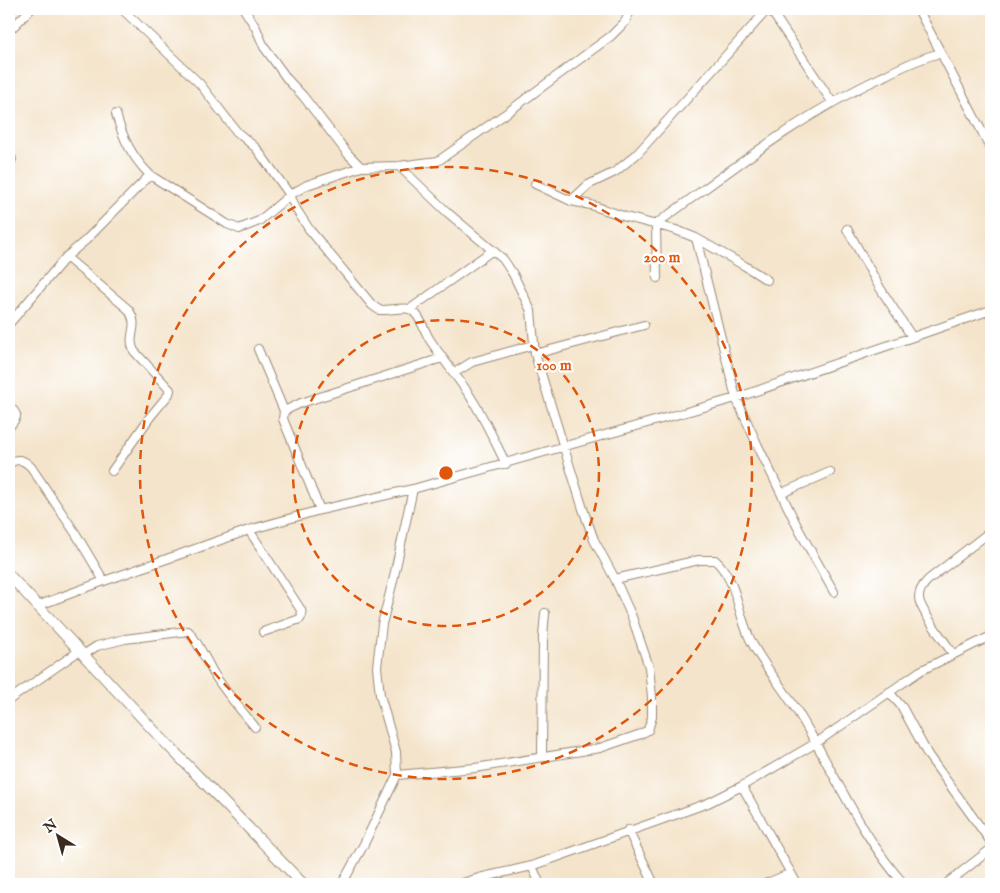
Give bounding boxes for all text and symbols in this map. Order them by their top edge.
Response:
text: 200 m [644,248,681,267]
text: 100 m [536,356,572,375]
centre of rings [437,464,455,482]
north arrow [32,810,82,860]
text: N [40,816,61,838]

